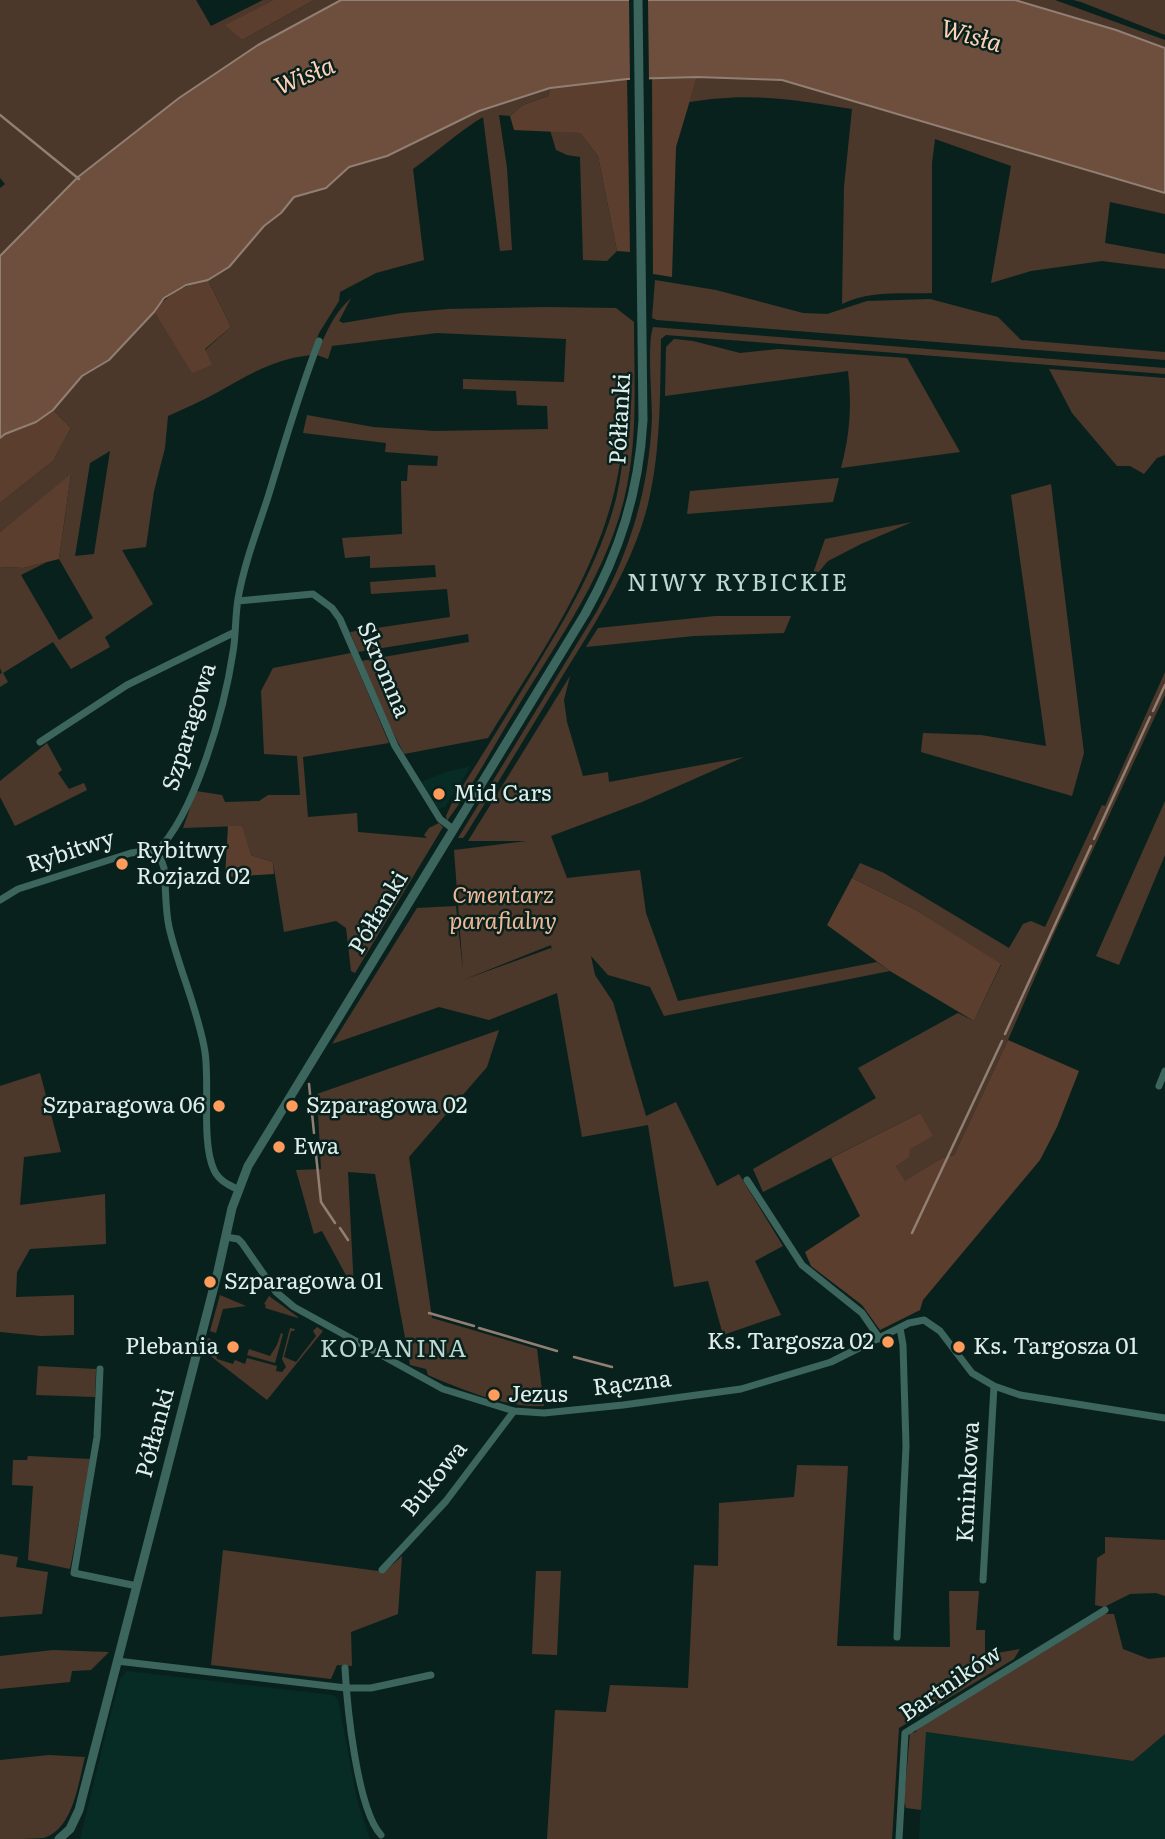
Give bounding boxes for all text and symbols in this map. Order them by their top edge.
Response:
water label: Wisła [937,15,1005,59]
water label: Wisła [271,52,339,102]
street label: Półłanki [605,373,637,465]
district label: NIWY RYBICKIE [629,570,847,598]
street label: Skromna [351,618,415,722]
street label: Szparagowa [157,660,223,794]
place label: Mid Cars [453,780,551,808]
marker: Mid Cars [431,786,447,802]
street label: Rybitwy [24,825,118,879]
place label: Rybitwy Rozjazd 02 [136,837,250,891]
marker: Rybitwy Rozjazd 02 [114,856,130,872]
street label: Półłanki [344,867,414,959]
park label: Cmentarz parafialny [449,882,557,936]
place label: Szparagowa 06 [43,1092,205,1120]
place label: Szparagowa 02 [306,1092,467,1120]
marker: Szparagowa 06 [211,1098,227,1114]
marker: Szparagowa 02 [284,1098,300,1114]
place label: Ewa [293,1133,339,1161]
marker: Ewa [271,1139,287,1155]
place label: Szparagowa 01 [224,1268,383,1296]
marker: Szparagowa 01 [202,1274,218,1290]
place label: Ks. Targosza 02 [707,1328,874,1356]
place label: Plebania [125,1333,219,1361]
place label: Ks. Targosza 01 [973,1333,1138,1361]
marker: Ks. Targosza 02 [880,1334,896,1350]
district label: KOPANINA [321,1336,467,1364]
marker: Plebania [225,1339,241,1355]
marker: Ks. Targosza 01 [951,1339,967,1355]
street label: Rączna [591,1365,673,1403]
place label: Jezus [508,1381,568,1409]
street label: Półłanki [131,1385,181,1481]
marker: Jezus [486,1387,502,1403]
street label: Kminkowa [952,1421,986,1543]
street label: Bukowa [396,1436,474,1522]
street label: Bartników [895,1640,1007,1728]

